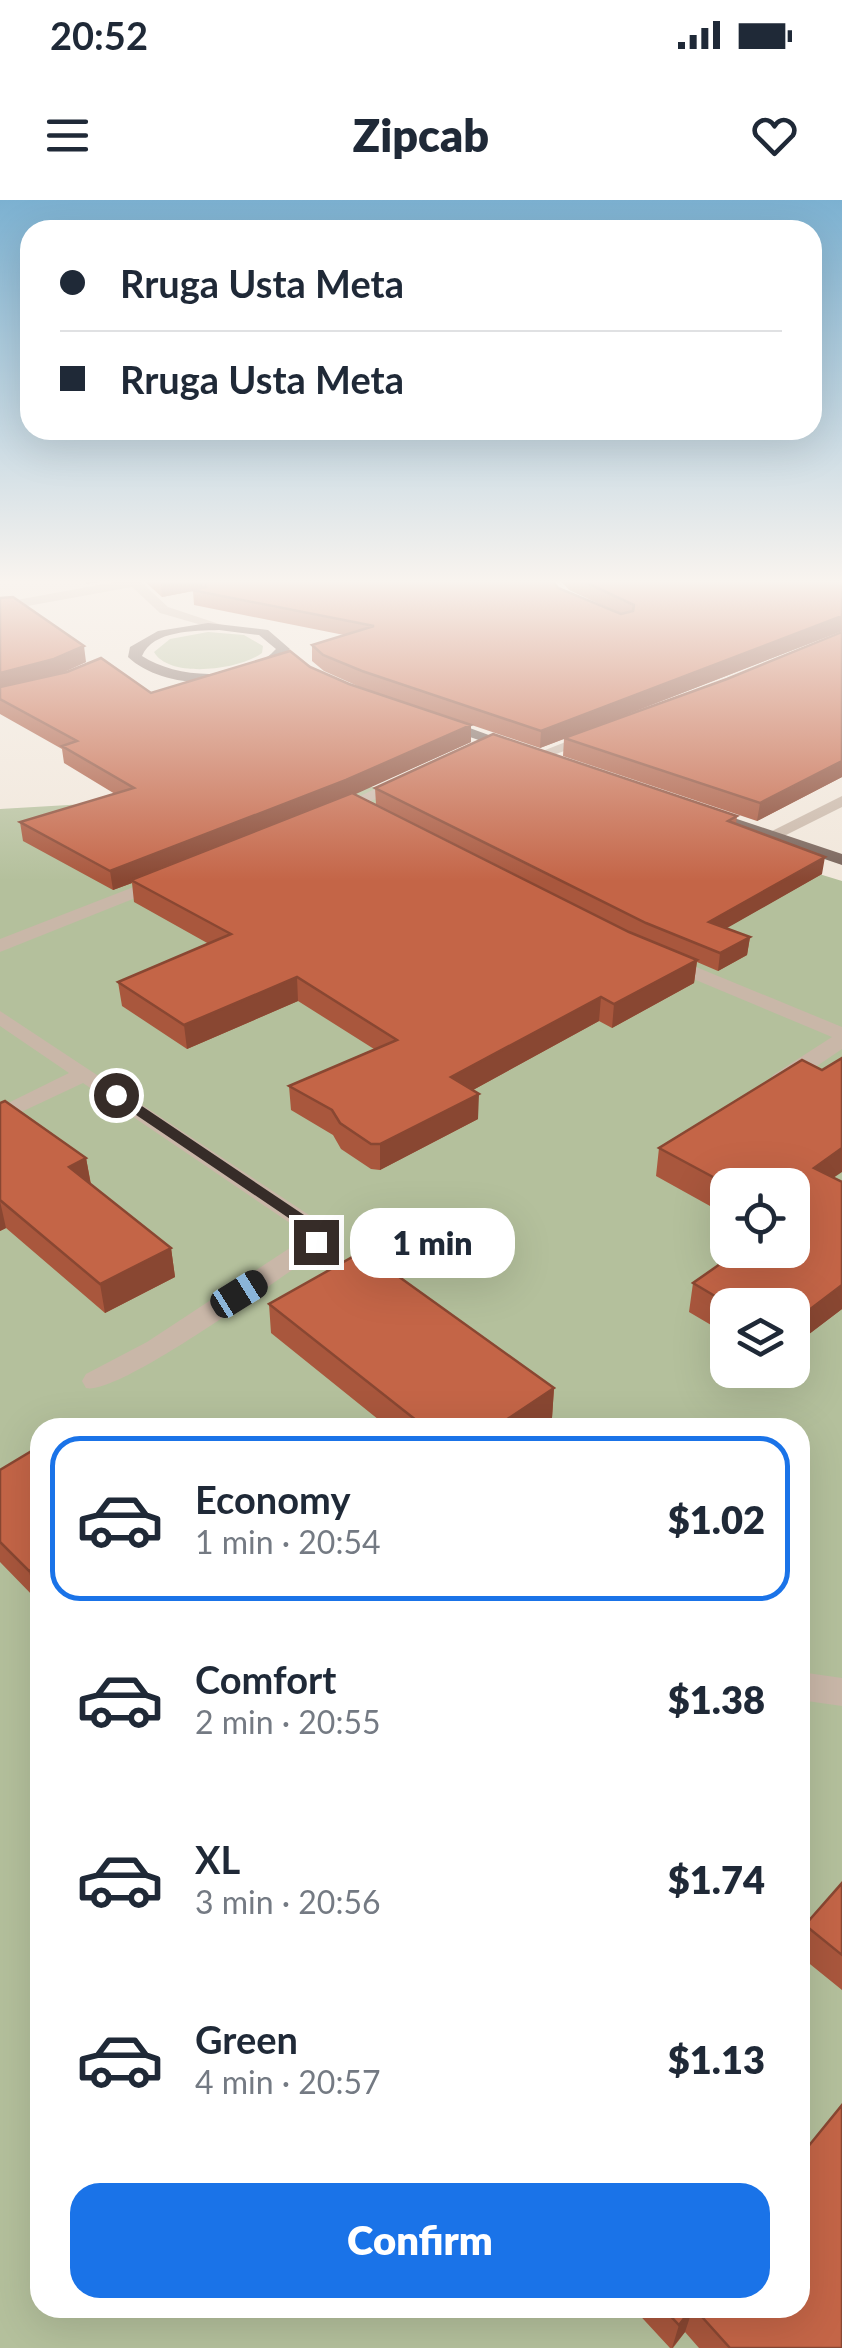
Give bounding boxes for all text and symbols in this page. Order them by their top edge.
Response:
text: 20:52 [50,12,148,58]
icon: menu [40,108,95,163]
text: Zipcab [353,108,489,162]
icon: heart [747,108,802,163]
text: Rruga Usta Meta [120,260,404,306]
text: Rruga Usta Meta [120,356,404,402]
route start [94,1073,139,1118]
map controls [710,1168,810,1388]
button: locate [710,1168,810,1268]
callout: 1 min [351,1207,516,1277]
route end [294,1220,339,1265]
text: 1 min [393,1223,472,1262]
car [206,1265,272,1323]
button: layers [710,1288,810,1388]
icon: car [75,1474,165,1564]
text: Economy [195,1476,350,1522]
text: $1.02 [668,1496,765,1542]
text: 1 min · 20:54 [195,1522,381,1561]
icon: car [75,1654,165,1744]
text: Comfort [195,1656,336,1702]
text: $1.38 [668,1676,765,1722]
text: 2 min · 20:55 [195,1702,381,1741]
icon: car [75,1834,165,1924]
text: XL [195,1836,240,1882]
text: $1.74 [668,1856,765,1902]
text: 3 min · 20:56 [195,1882,381,1921]
icon: car [75,2014,165,2104]
text: Green [195,2016,298,2062]
text: $1.13 [668,2036,765,2082]
text: 4 min · 20:57 [195,2062,381,2101]
button: Confirm [70,2183,770,2298]

